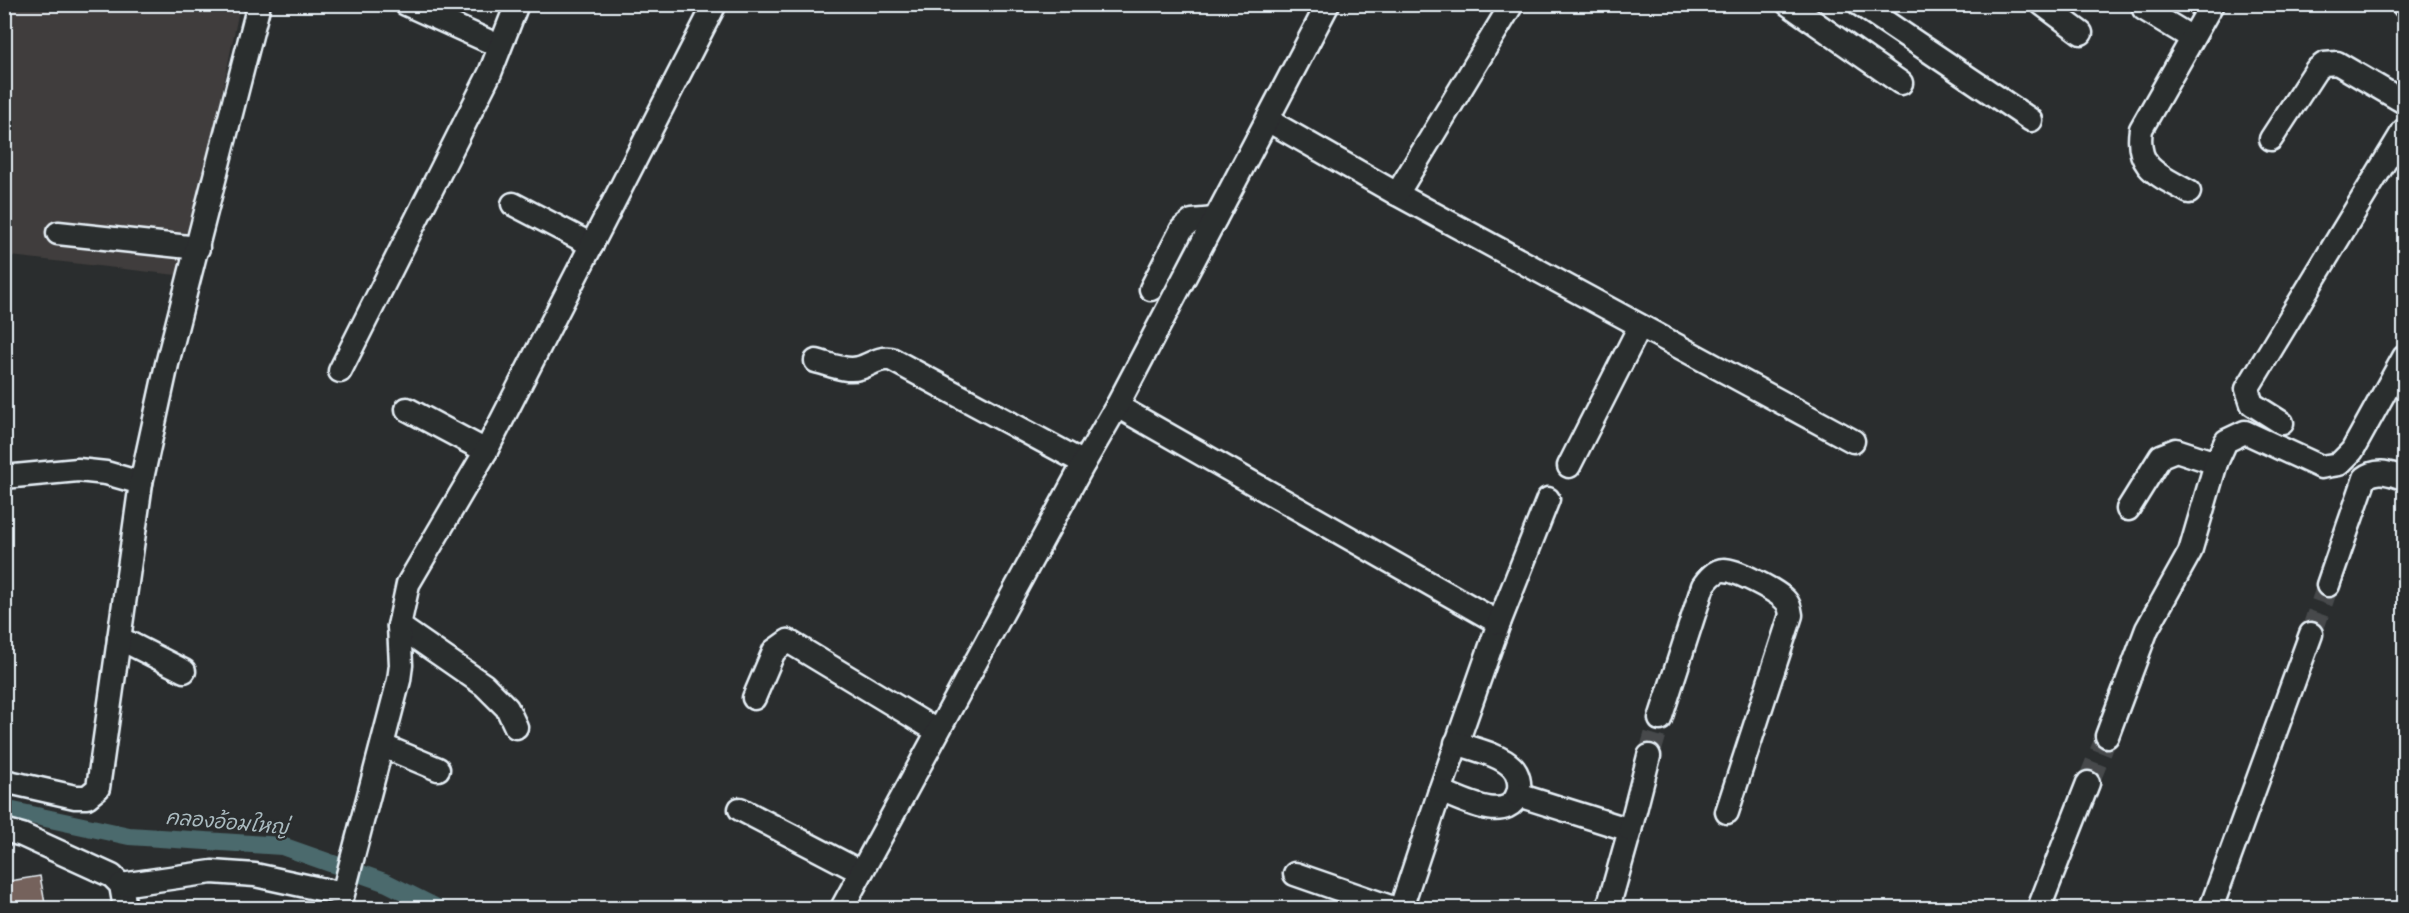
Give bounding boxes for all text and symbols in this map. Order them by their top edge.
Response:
water label: คลองอ้อมใหญ่ [165,804,293,840]

